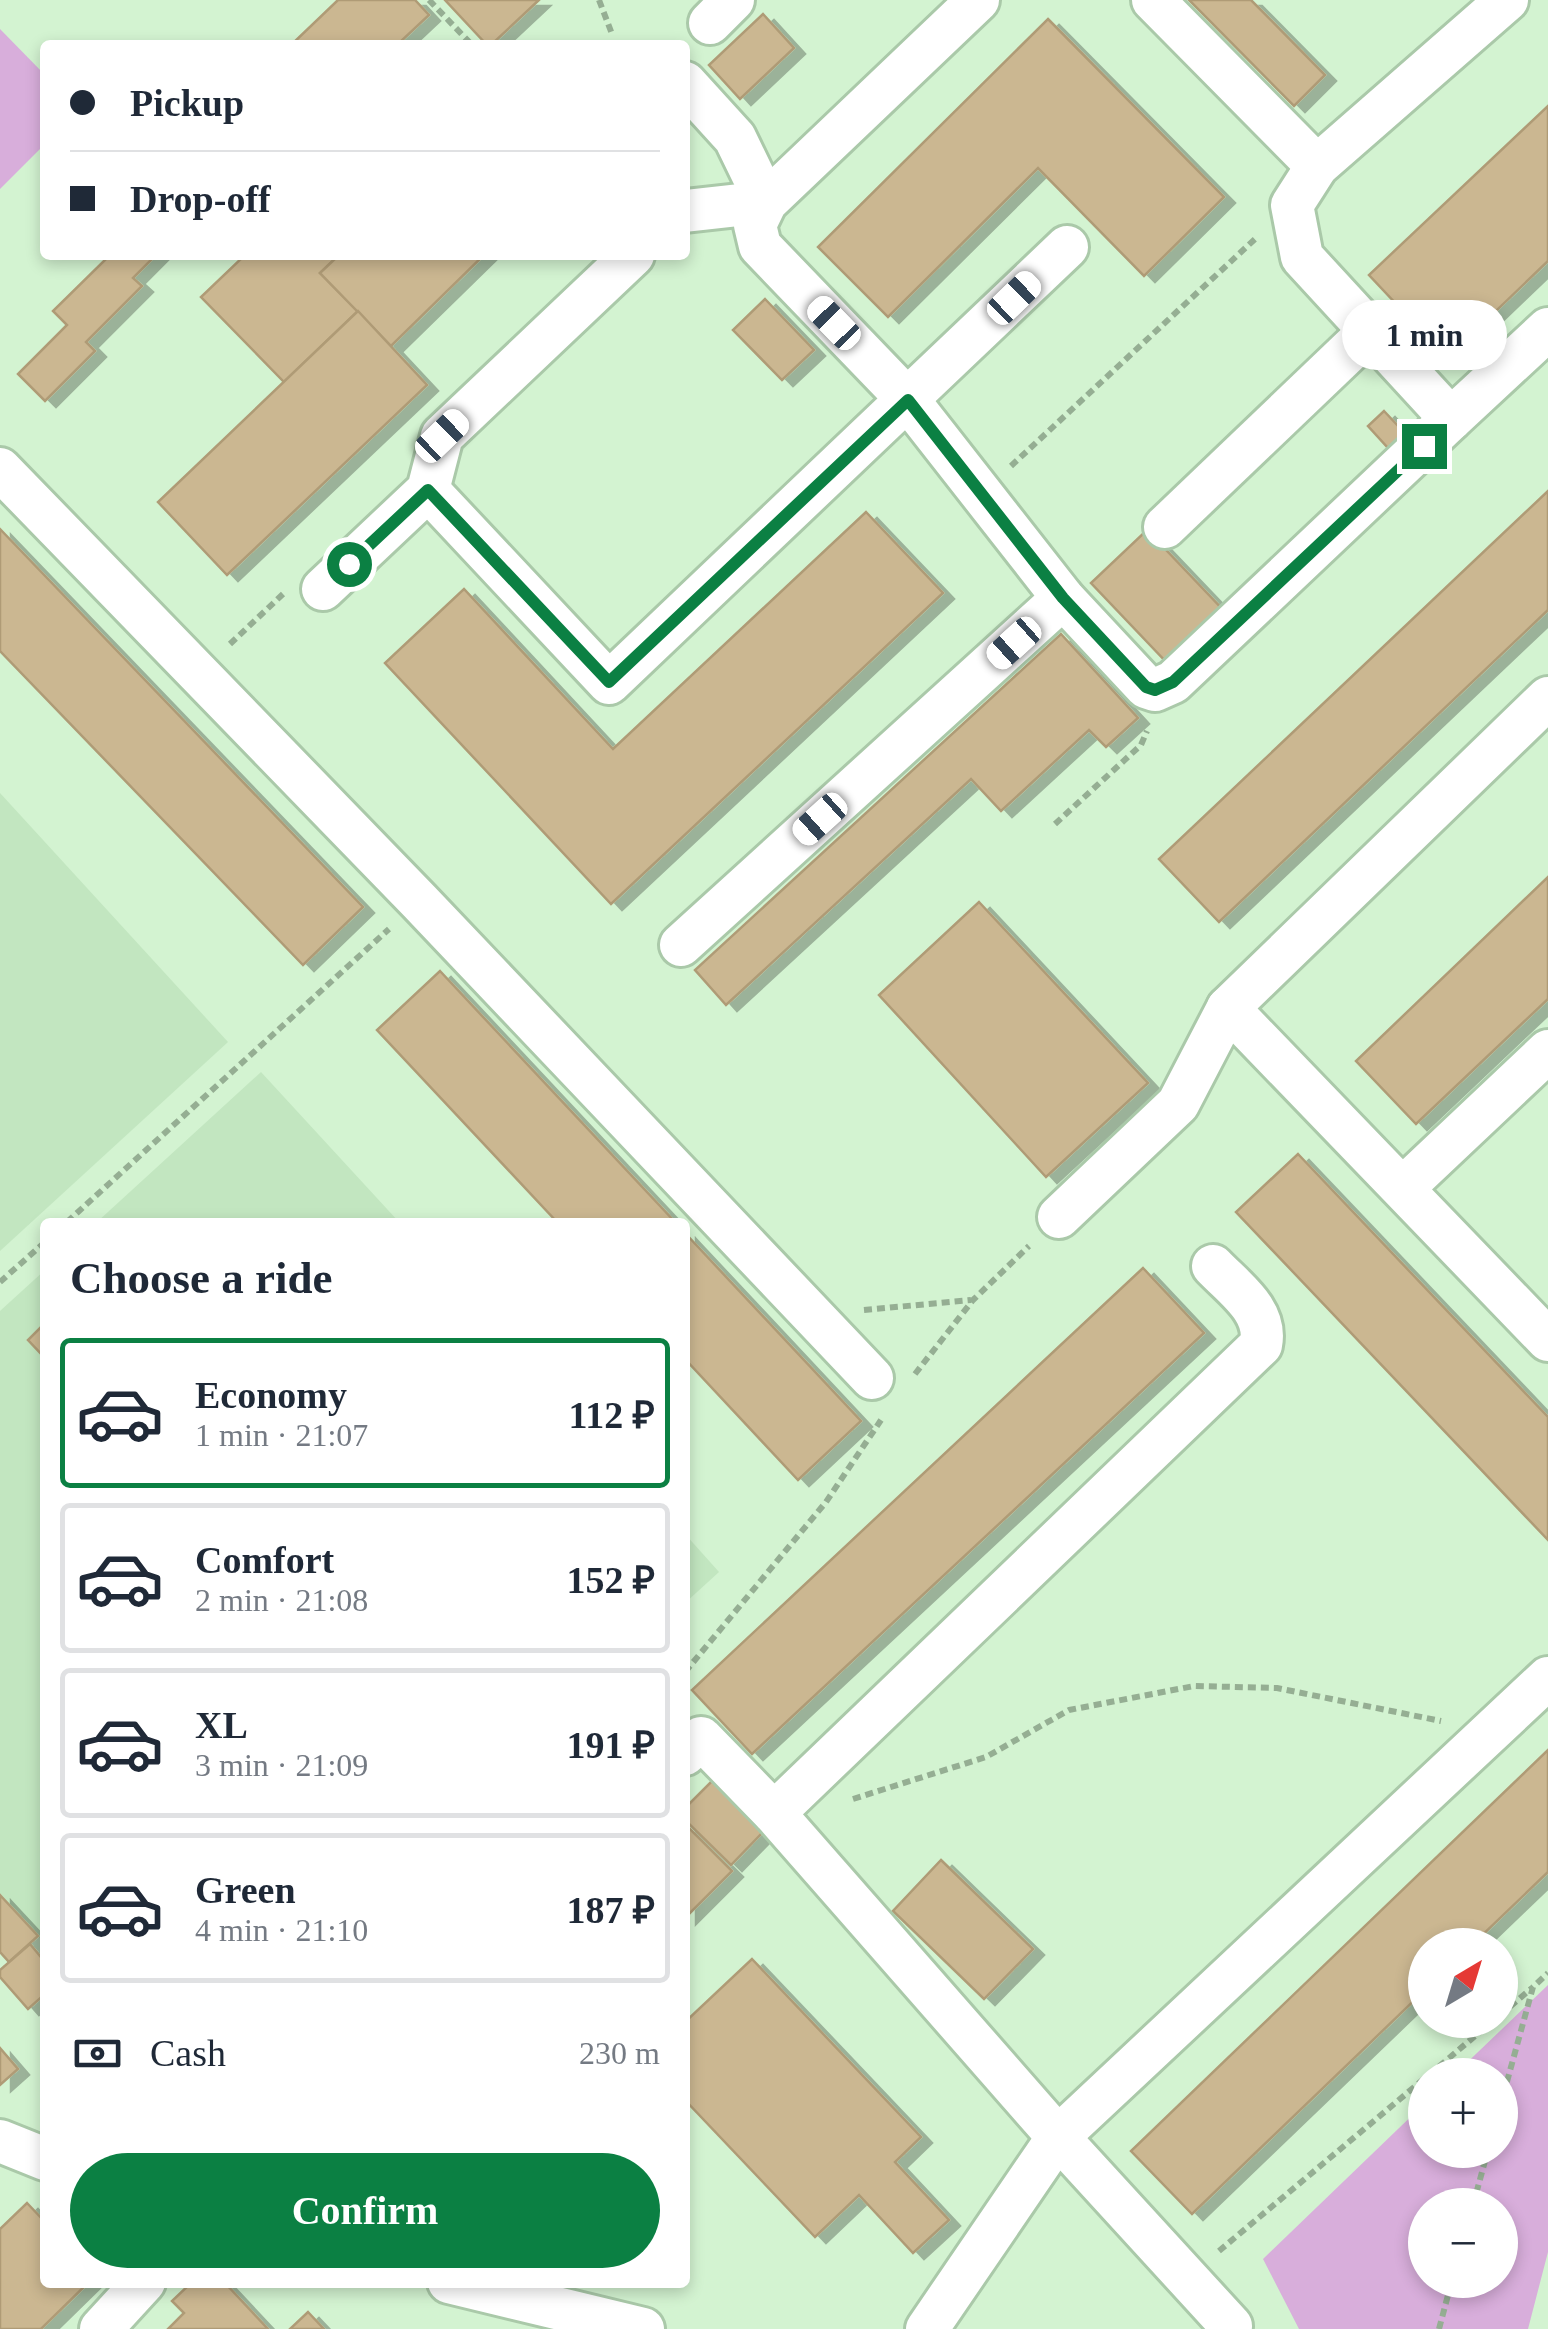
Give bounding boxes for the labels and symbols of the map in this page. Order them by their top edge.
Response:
car [982,266,1046,330]
car [802,291,866,355]
callout: 1 min [1342,301,1506,371]
car [410,404,474,468]
route end [1402,424,1447,469]
route start [327,542,372,587]
car [982,612,1046,674]
car [788,788,852,850]
north arrow [1408,1928,1518,2038]

